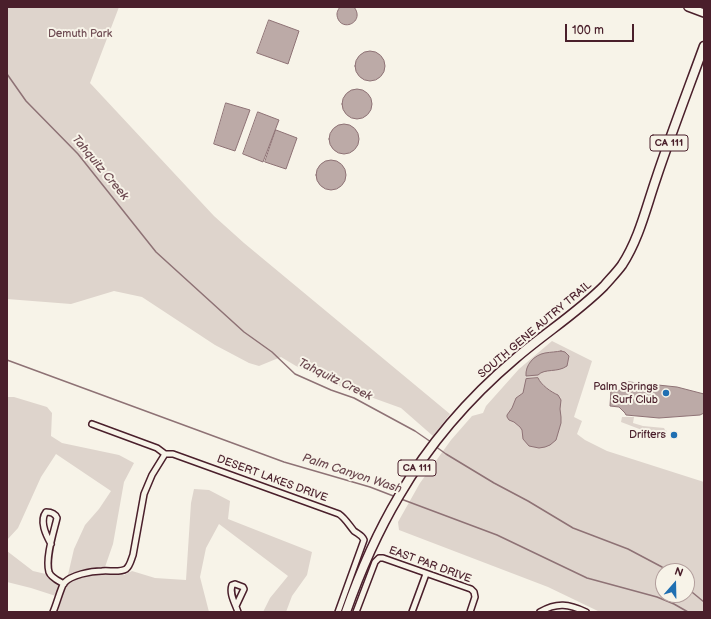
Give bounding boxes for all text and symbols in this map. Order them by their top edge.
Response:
scale bar [567,16,636,42]
text: 100 m [572,23,604,38]
park label: Demuth Park [48,27,112,41]
water label: Tahquitz Creek [69,133,131,203]
road number: CA 111 [650,135,688,151]
street label: SOUTH GENE AUTRY TRAIL [476,279,594,381]
water label: Tahquitz Creek [296,356,374,404]
place label: Palm Springs Surf Club [593,380,658,406]
marker: Palm Springs Surf Club [661,388,671,398]
place label: Drifters [629,428,666,442]
marker: Drifters [669,430,679,440]
water label: Palm Canyon Wash [300,451,404,497]
street label: DESERT LAKES DRIVE [215,453,329,505]
road number: CA 111 [398,460,436,476]
street label: EAST PAR DRIVE [387,544,473,586]
north arrow [655,563,695,603]
text: N [673,565,685,580]

